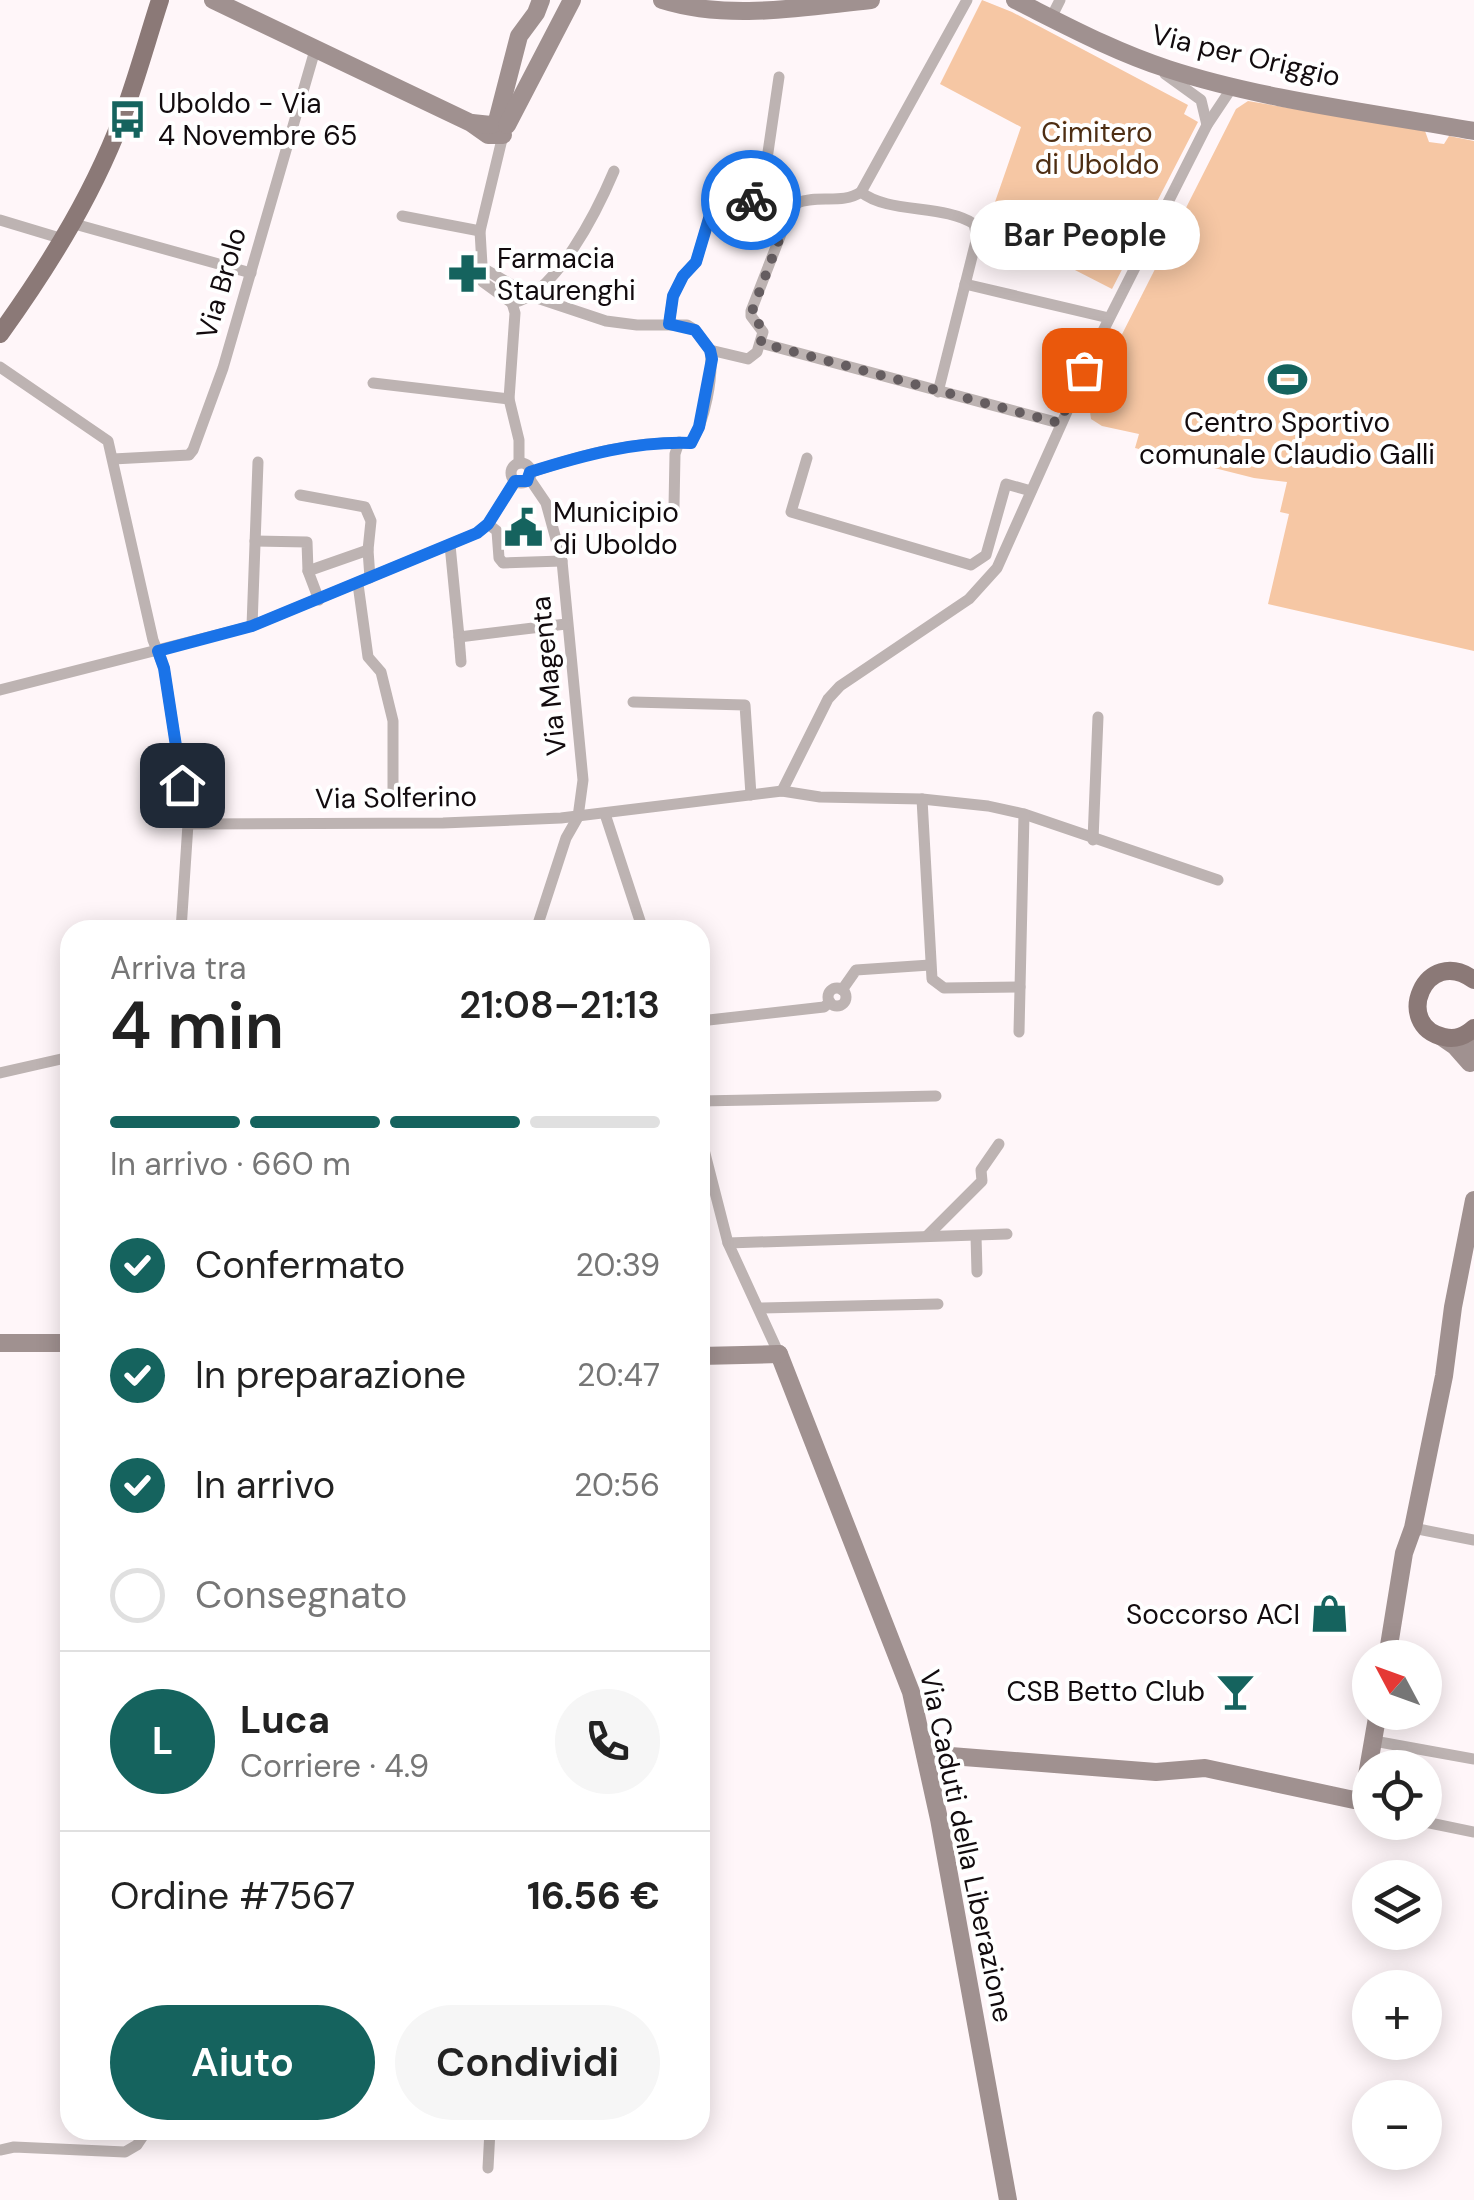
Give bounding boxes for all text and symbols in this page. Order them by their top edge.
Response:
street label: Via per Origgio [1148,16,1344,95]
place label: Uboldo - Via 4 Novembre 65 [158,85,357,154]
bus stop icon: Uboldo - Via 4 Novembre 65 [107,98,149,140]
park label: Cimitero di Uboldo [1035,114,1159,183]
courier [701,150,801,250]
icon: bike [724,173,779,228]
callout: Bar People [969,200,1199,270]
text: Bar People [1003,214,1167,256]
street label: Via Brolo [188,223,255,343]
place label: Farmacia Staurenghi [497,240,636,309]
pharmacy icon: Farmacia Staurenghi [446,253,488,295]
pin [1042,328,1127,413]
icon: bag [1057,343,1112,398]
sports icon: Centro Sportivo comunale Claudio Galli [1266,358,1308,400]
place label: Centro Sportivo comunale Claudio Galli [1139,404,1435,473]
place label: Municipio di Uboldo [553,494,679,563]
public building icon: Municipio di Uboldo [502,507,544,549]
street label: Via Magenta [522,594,575,758]
pin [140,743,225,828]
icon: home [155,758,210,813]
street label: Via Solferino [315,778,477,817]
text: Arriva tra [110,947,246,989]
text: 21:08–21:13 [459,980,660,1030]
text: 4 min [110,984,284,1068]
text: In arrivo · 660 m [110,1143,351,1185]
icon: check [110,1238,165,1293]
text: Confermato [195,1240,405,1290]
text: 20:39 [575,1244,660,1286]
icon: check [110,1348,165,1403]
text: In preparazione [195,1350,466,1400]
text: 20:47 [577,1354,660,1396]
icon: check [110,1458,165,1513]
text: In arrivo [195,1460,335,1510]
text: 20:56 [574,1464,660,1506]
text: Consegnato [195,1570,407,1620]
shop icon: Soccorso ACI [1309,1593,1351,1635]
place label: Soccorso ACI [1126,1596,1300,1633]
north arrow [1352,1640,1442,1730]
map controls [1352,1640,1442,2170]
street label: Via Caduti della Liberazione [911,1666,1022,2026]
bar icon: CSB Betto Club [1214,1670,1256,1712]
place label: CSB Betto Club [1007,1673,1205,1710]
button: phone [555,1689,660,1794]
text: Luca [240,1695,330,1745]
text: L [152,1716,173,1766]
text: Corriere · 4.9 [240,1745,429,1787]
button: locate [1352,1750,1442,1840]
button: layers [1352,1860,1442,1950]
text: Ordine #7567 [110,1871,355,1921]
text: 16.56 € [527,1871,660,1921]
button: + [1352,1970,1442,2060]
button: Aiuto [110,2005,375,2120]
button: Condividi [395,2005,660,2120]
button: − [1352,2080,1442,2170]

